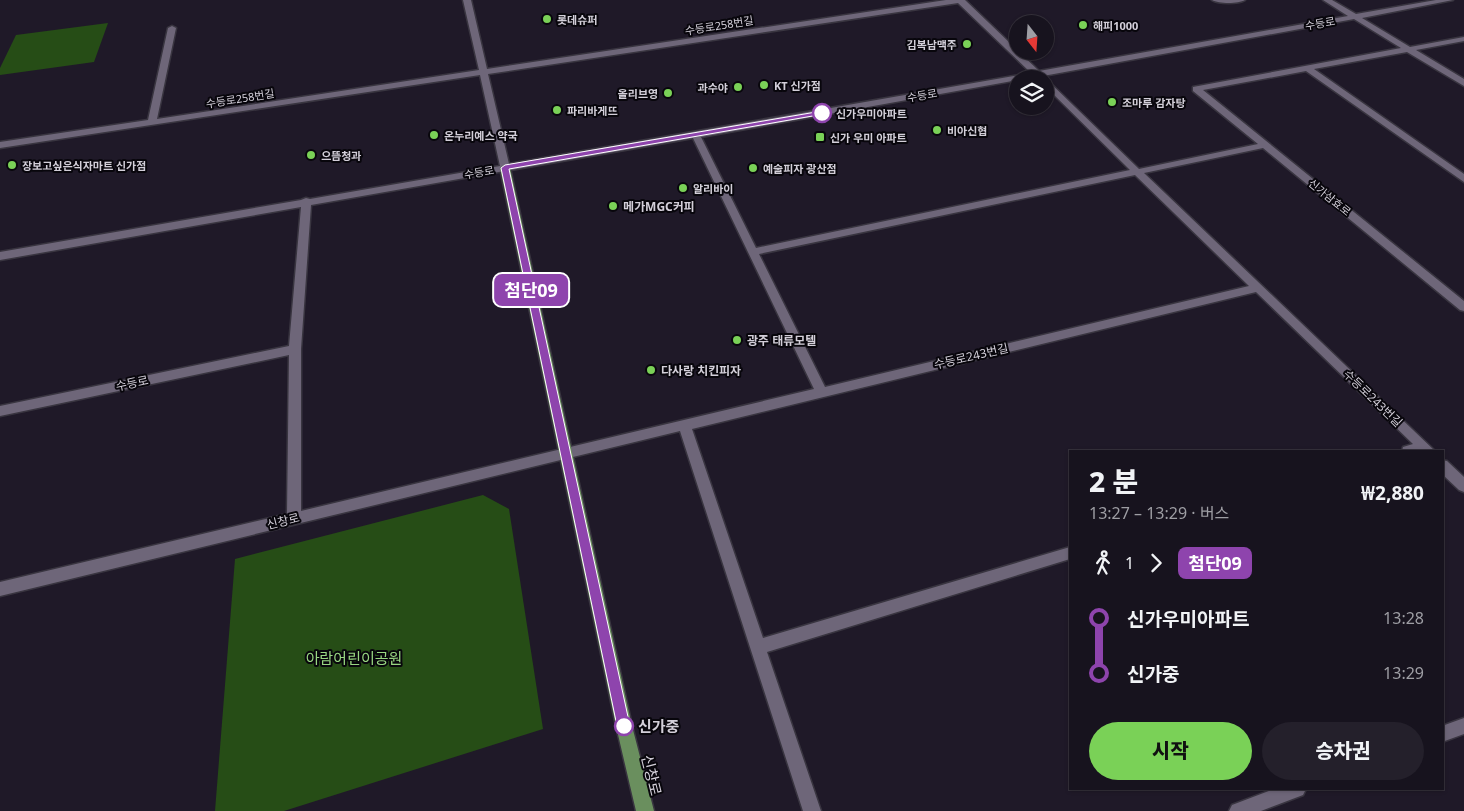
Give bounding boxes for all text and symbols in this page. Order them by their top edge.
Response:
place label: 롯데슈퍼 [557,12,597,27]
street label: 수등로258번길 [684,12,754,38]
marker: 롯데슈퍼 [541,13,553,25]
street label: 수등로 [1304,13,1336,33]
north arrow [1009,15,1054,60]
map controls [1009,15,1054,115]
place label: 해피1000 [1093,18,1138,33]
marker: 해피1000 [1077,19,1089,31]
place label: 김복남맥주 [906,37,957,52]
marker: 김복남맥주 [961,38,973,50]
button: layers [1009,70,1054,115]
place label: KT 신가점 [774,78,821,93]
marker: KT 신가점 [758,79,770,91]
place label: 과수야 [698,80,728,95]
marker: 과수야 [732,81,744,93]
street label: 수등로258번길 [205,85,275,111]
street label: 수등로 [906,85,938,105]
place label: 올리브영 [618,86,658,101]
marker: 올리브영 [662,87,674,99]
place label: 조마루 감자탕 [1122,95,1186,110]
marker: 조마루 감자탕 [1106,96,1118,108]
place label: 파리바게뜨 [567,103,618,118]
marker: 신가우미아파트 [812,103,832,123]
marker: 파리바게뜨 [551,104,563,116]
place label: 신가우미아파트 [836,106,907,121]
place label: 비아신협 [947,123,987,138]
marker: 비아신협 [931,124,943,136]
place label: 온누리예스 약국 [444,128,518,143]
marker: 온누리예스 약국 [428,129,440,141]
place label: 신가 우미 아파트 [830,130,907,145]
marker: 신가 우미 아파트 [814,131,826,143]
place label: 으뜸청과 [321,148,361,163]
marker: 으뜸청과 [305,149,317,161]
place label: 장보고싶은식자마트 신가점 [22,158,146,173]
marker: 장보고싶은식자마트 신가점 [6,159,18,171]
place label: 예술피자 광산점 [763,161,837,176]
street label: 수등로 [463,162,495,182]
marker: 예술피자 광산점 [747,162,759,174]
street label: 신가삼효로 [1306,175,1354,219]
place label: 알리바이 [693,181,733,196]
marker: 알리바이 [677,182,689,194]
place label: 메가MGC커피 [623,198,695,215]
marker: 메가MGC커피 [607,200,619,212]
line badge: 첨단09 [496,274,566,306]
text: 첨단09 [504,278,558,302]
place label: 광주 태류모텔 [747,332,816,349]
marker: 광주 태류모텔 [731,334,743,346]
street label: 수등로243번길 [932,339,1010,373]
place label: 다사랑 치킨피자 [661,362,741,379]
marker: 다사랑 치킨피자 [645,364,657,376]
street label: 수등로243번길 [1340,366,1406,430]
street label: 수등로 [114,371,150,395]
text: 2 분 [1089,462,1138,500]
text: ₩2,880 [1361,480,1424,506]
text: 13:27 – 13:29 · 버스 [1089,502,1229,524]
street label: 신창로 [265,509,301,533]
icon: walk [1089,549,1117,577]
icon: forward [1142,549,1170,577]
text: 첨단09 [1188,551,1242,575]
text: 1 [1125,552,1134,574]
text: 신가우미아파트 [1127,606,1249,632]
text: 13:28 [1383,607,1424,629]
park label: 아람어린이공원 [306,648,402,668]
text: 신가중 [1127,661,1179,687]
text: 13:29 [1383,662,1424,684]
marker: 신가중 [614,716,634,736]
place label: 신가중 [638,716,680,736]
button: 시작 [1089,722,1252,780]
button: 승차권 [1262,722,1424,780]
street label: 신창로 [637,752,667,798]

